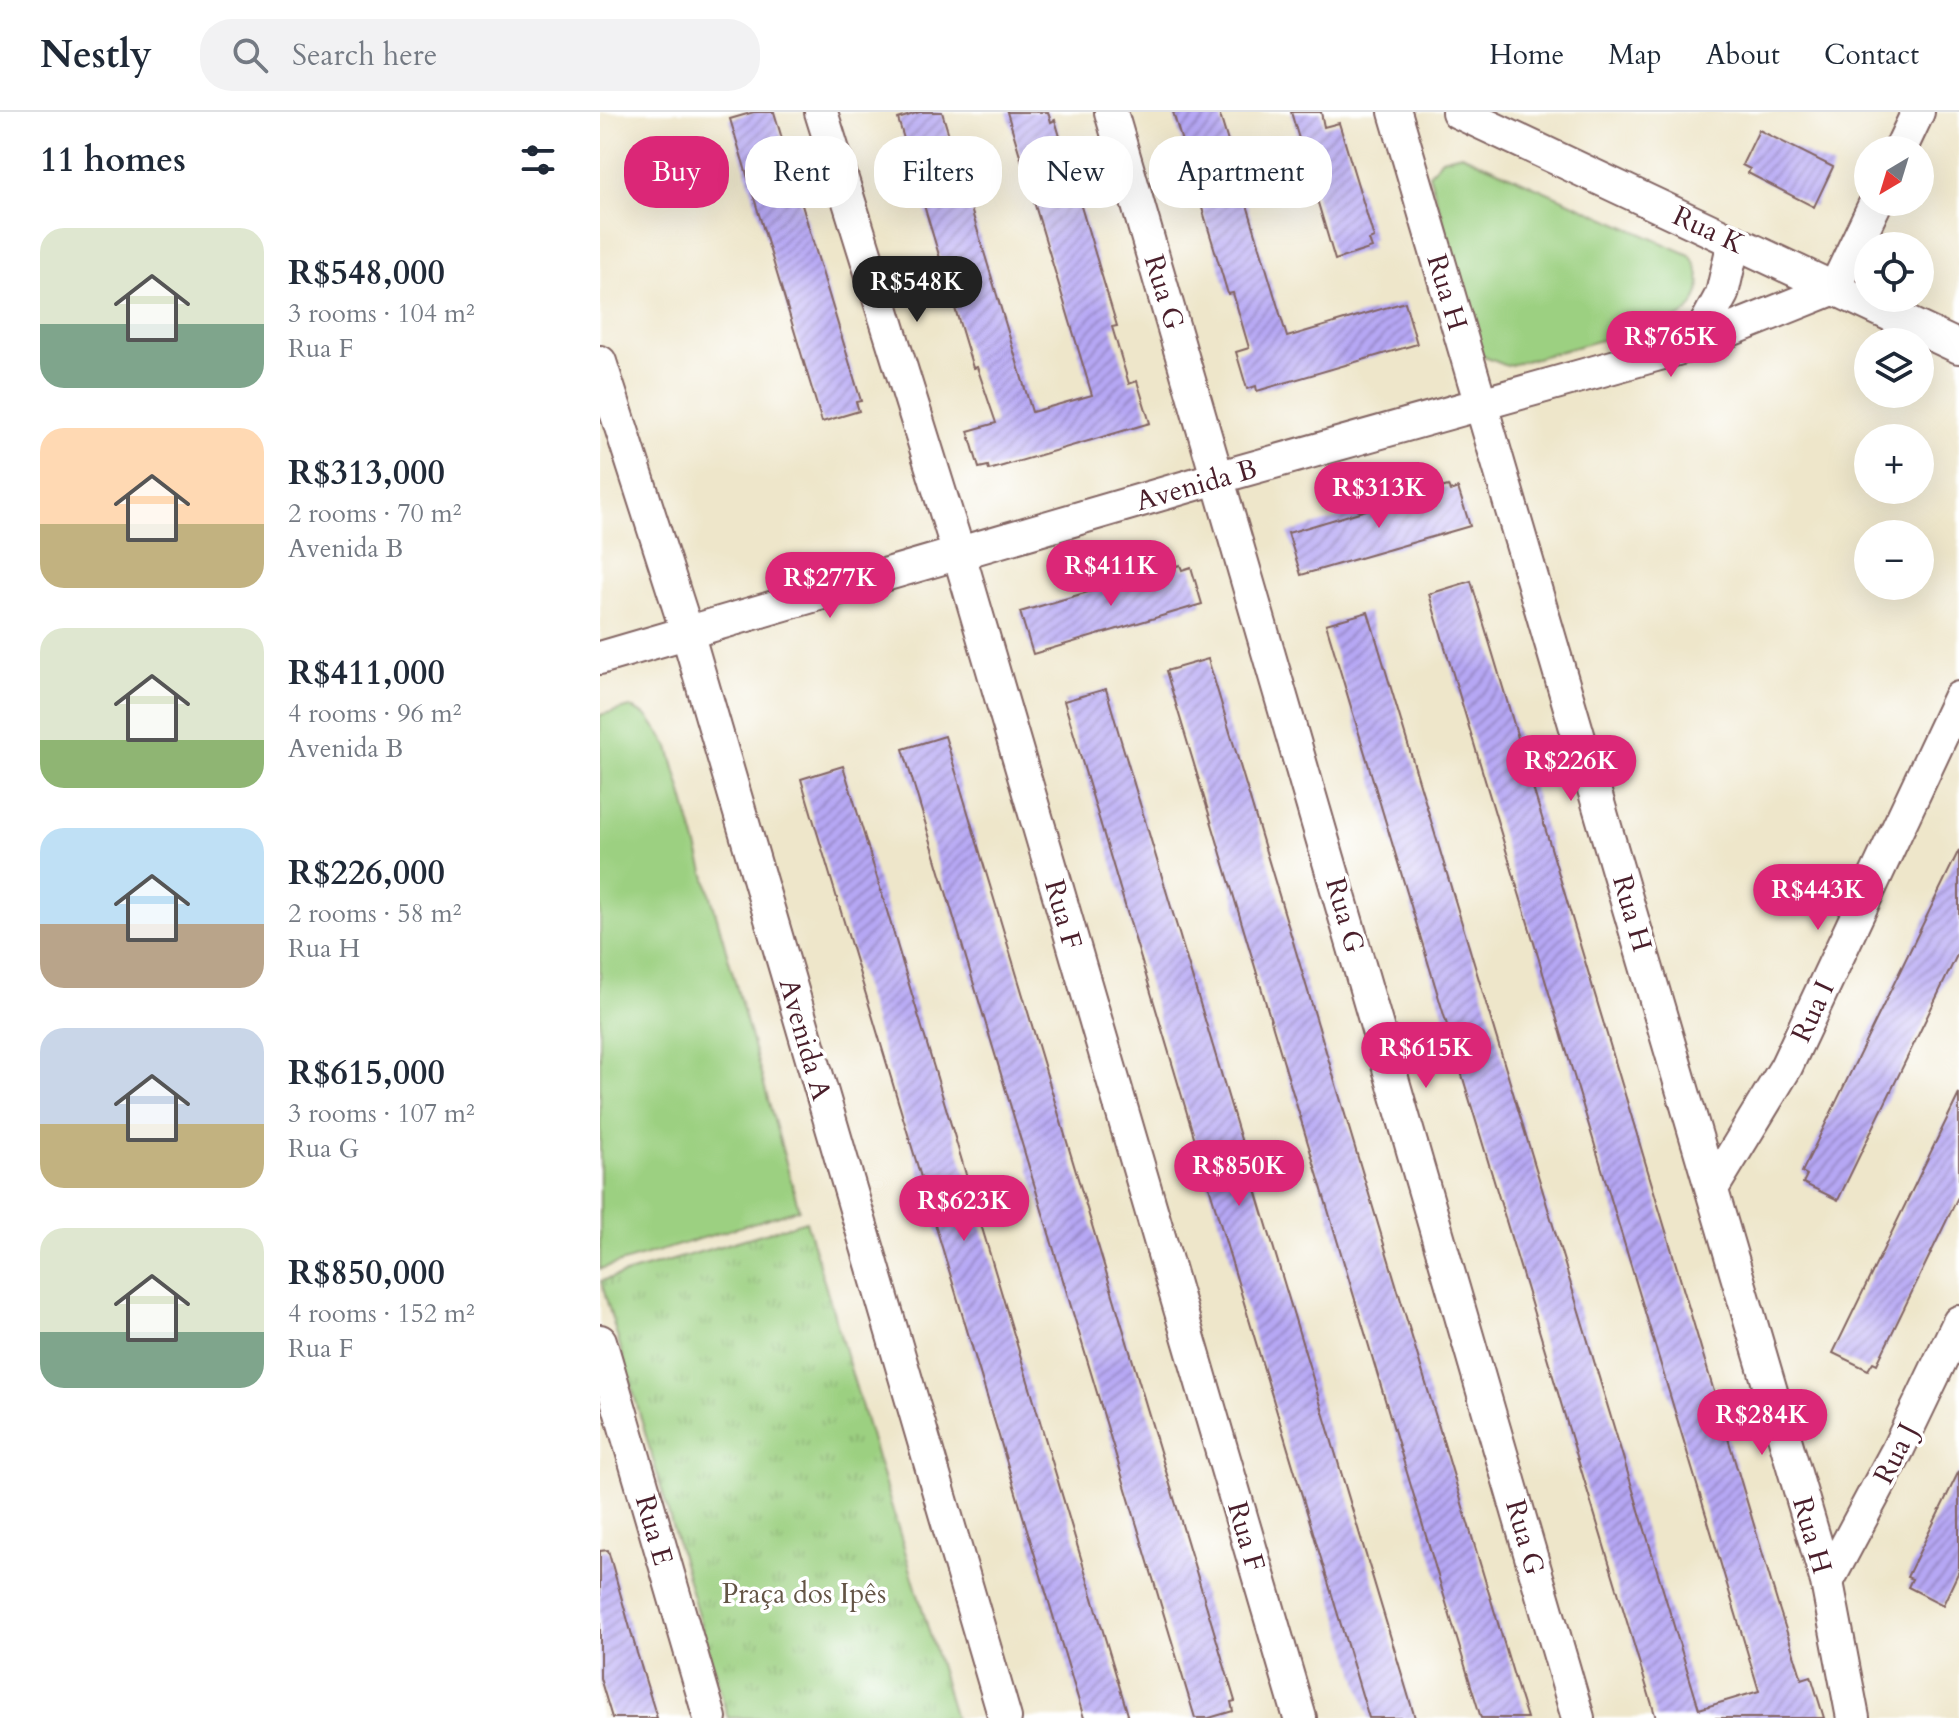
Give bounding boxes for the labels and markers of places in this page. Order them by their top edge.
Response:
pin: R$548K [852,256,982,324]
pin: R$765K [1606,311,1736,379]
pin: R$313K [1314,462,1444,530]
pin: R$411K [1046,540,1176,608]
pin: R$277K [765,552,895,620]
pin: R$226K [1506,735,1636,803]
pin: R$443K [1753,864,1883,932]
pin: R$615K [1361,1022,1491,1090]
pin: R$850K [1174,1140,1304,1208]
pin: R$623K [899,1175,1029,1243]
pin: R$284K [1697,1389,1827,1457]

